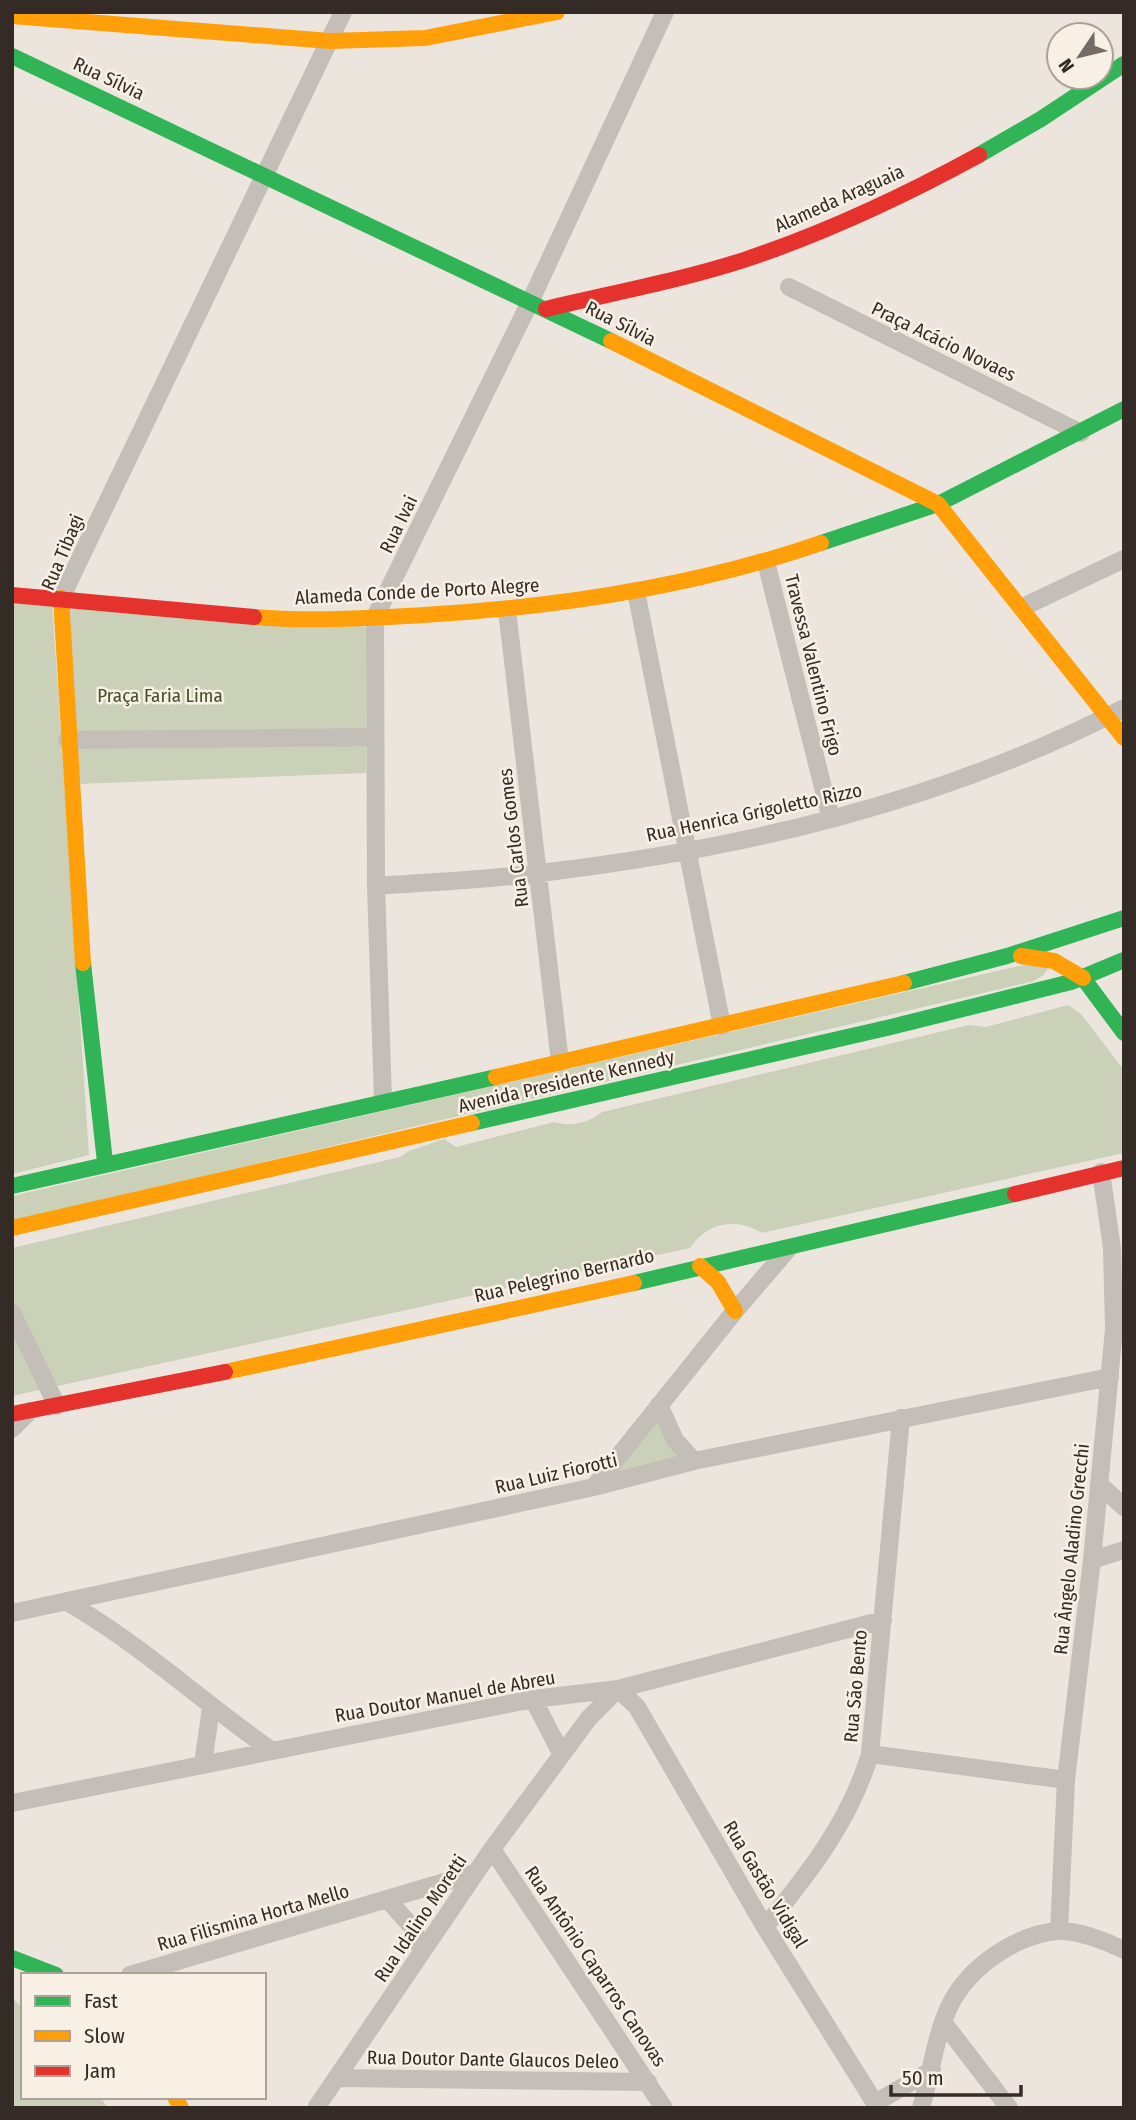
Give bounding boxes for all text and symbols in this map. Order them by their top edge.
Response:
north arrow [1045,21,1115,91]
street label: Rua Sílvia [70,52,148,105]
text: N [1054,54,1079,77]
street label: Alameda Araguaia [771,160,908,237]
street label: Rua Sílvia [582,296,660,351]
street label: Praça Acácio Novaes [868,297,1020,386]
street label: Rua Ivai [375,492,422,557]
street label: Rua Tibagi [36,511,89,594]
street label: Travessa Valentino Frigo [780,572,847,758]
street label: Alameda Conde de Porto Alegre [294,574,540,609]
park label: Praça Faria Lima [97,684,223,707]
street label: Rua Carlos Gomes [494,767,533,909]
street label: Rua Henrica Grigoletto Rizzo [644,778,864,847]
street label: Avenida Presidente Kennedy [456,1045,677,1118]
street label: Rua Pelegrino Bernardo [472,1244,656,1307]
street label: Rua Ângelo Aladino Grecchi [1049,1442,1094,1656]
street label: Rua Luiz Fiorotti [493,1448,619,1499]
street label: Rua São Bento [839,1629,872,1743]
street label: Rua Doutor Manuel de Abreu [333,1666,557,1727]
street label: Rua Gastão Vidigal [719,1817,813,1952]
street label: Rua Idalino Moretti [369,1850,472,1986]
street label: Rua Antônio Caparros Canovas [520,1862,671,2071]
street label: Rua Filismina Horta Mello [155,1879,352,1956]
legend [21,1973,266,2099]
text: Fast [84,1988,118,2014]
text: Slow [84,2023,125,2049]
street label: Rua Doutor Dante Glaucos Deleo [367,2046,619,2073]
scale bar [891,2054,1020,2098]
text: Jam [84,2058,116,2084]
text: 50 m [902,2065,944,2091]

